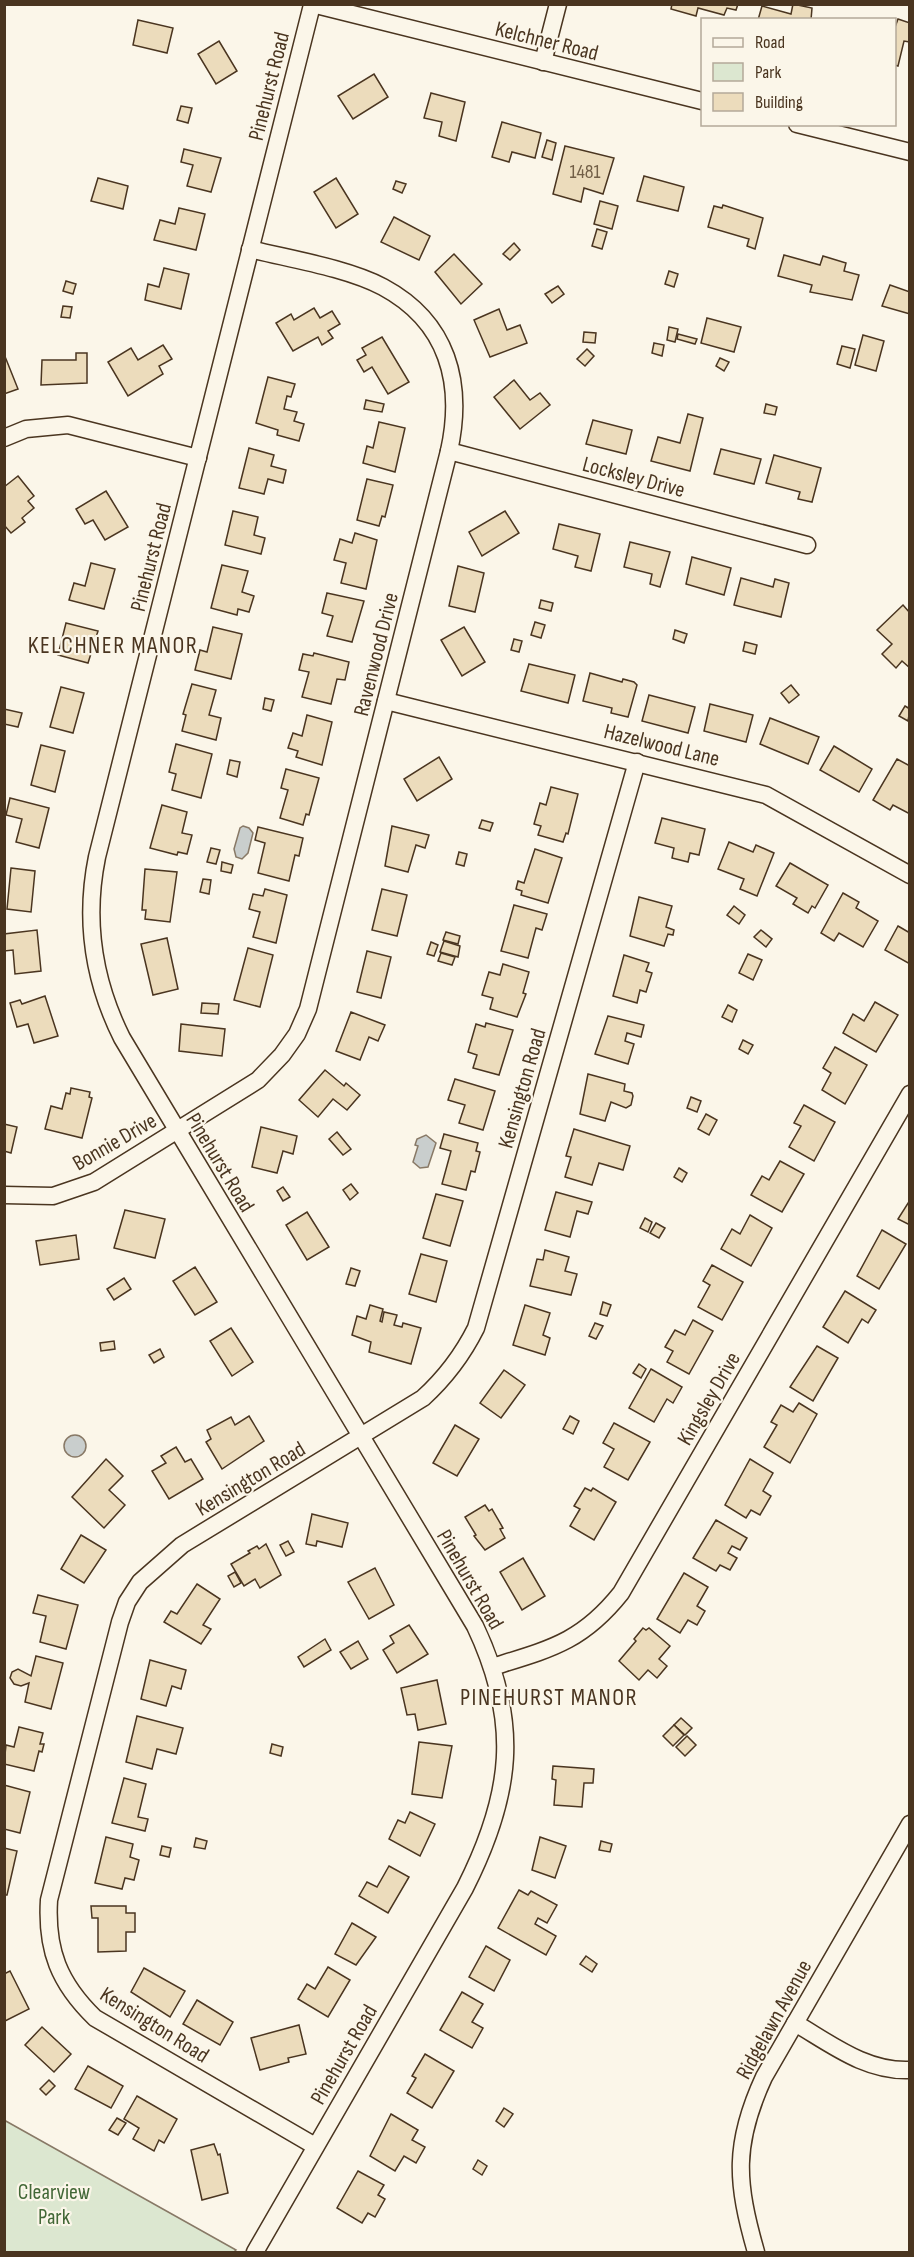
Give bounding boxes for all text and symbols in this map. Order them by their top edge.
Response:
street label: Kelchner Road [492,16,601,67]
legend [701,18,896,126]
street label: Pinehurst Road [243,29,296,143]
text: Road [755,32,785,53]
text: Park [755,62,781,83]
text: Building [755,92,803,113]
house number: 1481 [569,160,601,184]
street label: Locksley Drive [579,451,688,504]
street label: Pinehurst Road [125,500,178,614]
street label: Ravenwood Drive [348,590,405,719]
district label: KELCHNER MANOR [28,631,198,660]
street label: Hazelwood Lane [601,718,722,773]
street label: Kensington Road [492,1025,552,1151]
street label: Bonnie Drive [68,1107,162,1177]
street label: Pinehurst Road [180,1108,260,1217]
street label: Kingsley Drive [672,1347,747,1450]
street label: Kensington Road [191,1436,311,1523]
street label: Pinehurst Road [430,1525,509,1635]
district label: PINEHURST MANOR [460,1683,638,1712]
street label: Ridgelawn Avenue [730,1955,818,2084]
street label: Kensington Road [95,1981,214,2069]
street label: Pinehurst Road [305,2000,384,2110]
park label: Clearview Park [18,2179,90,2231]

